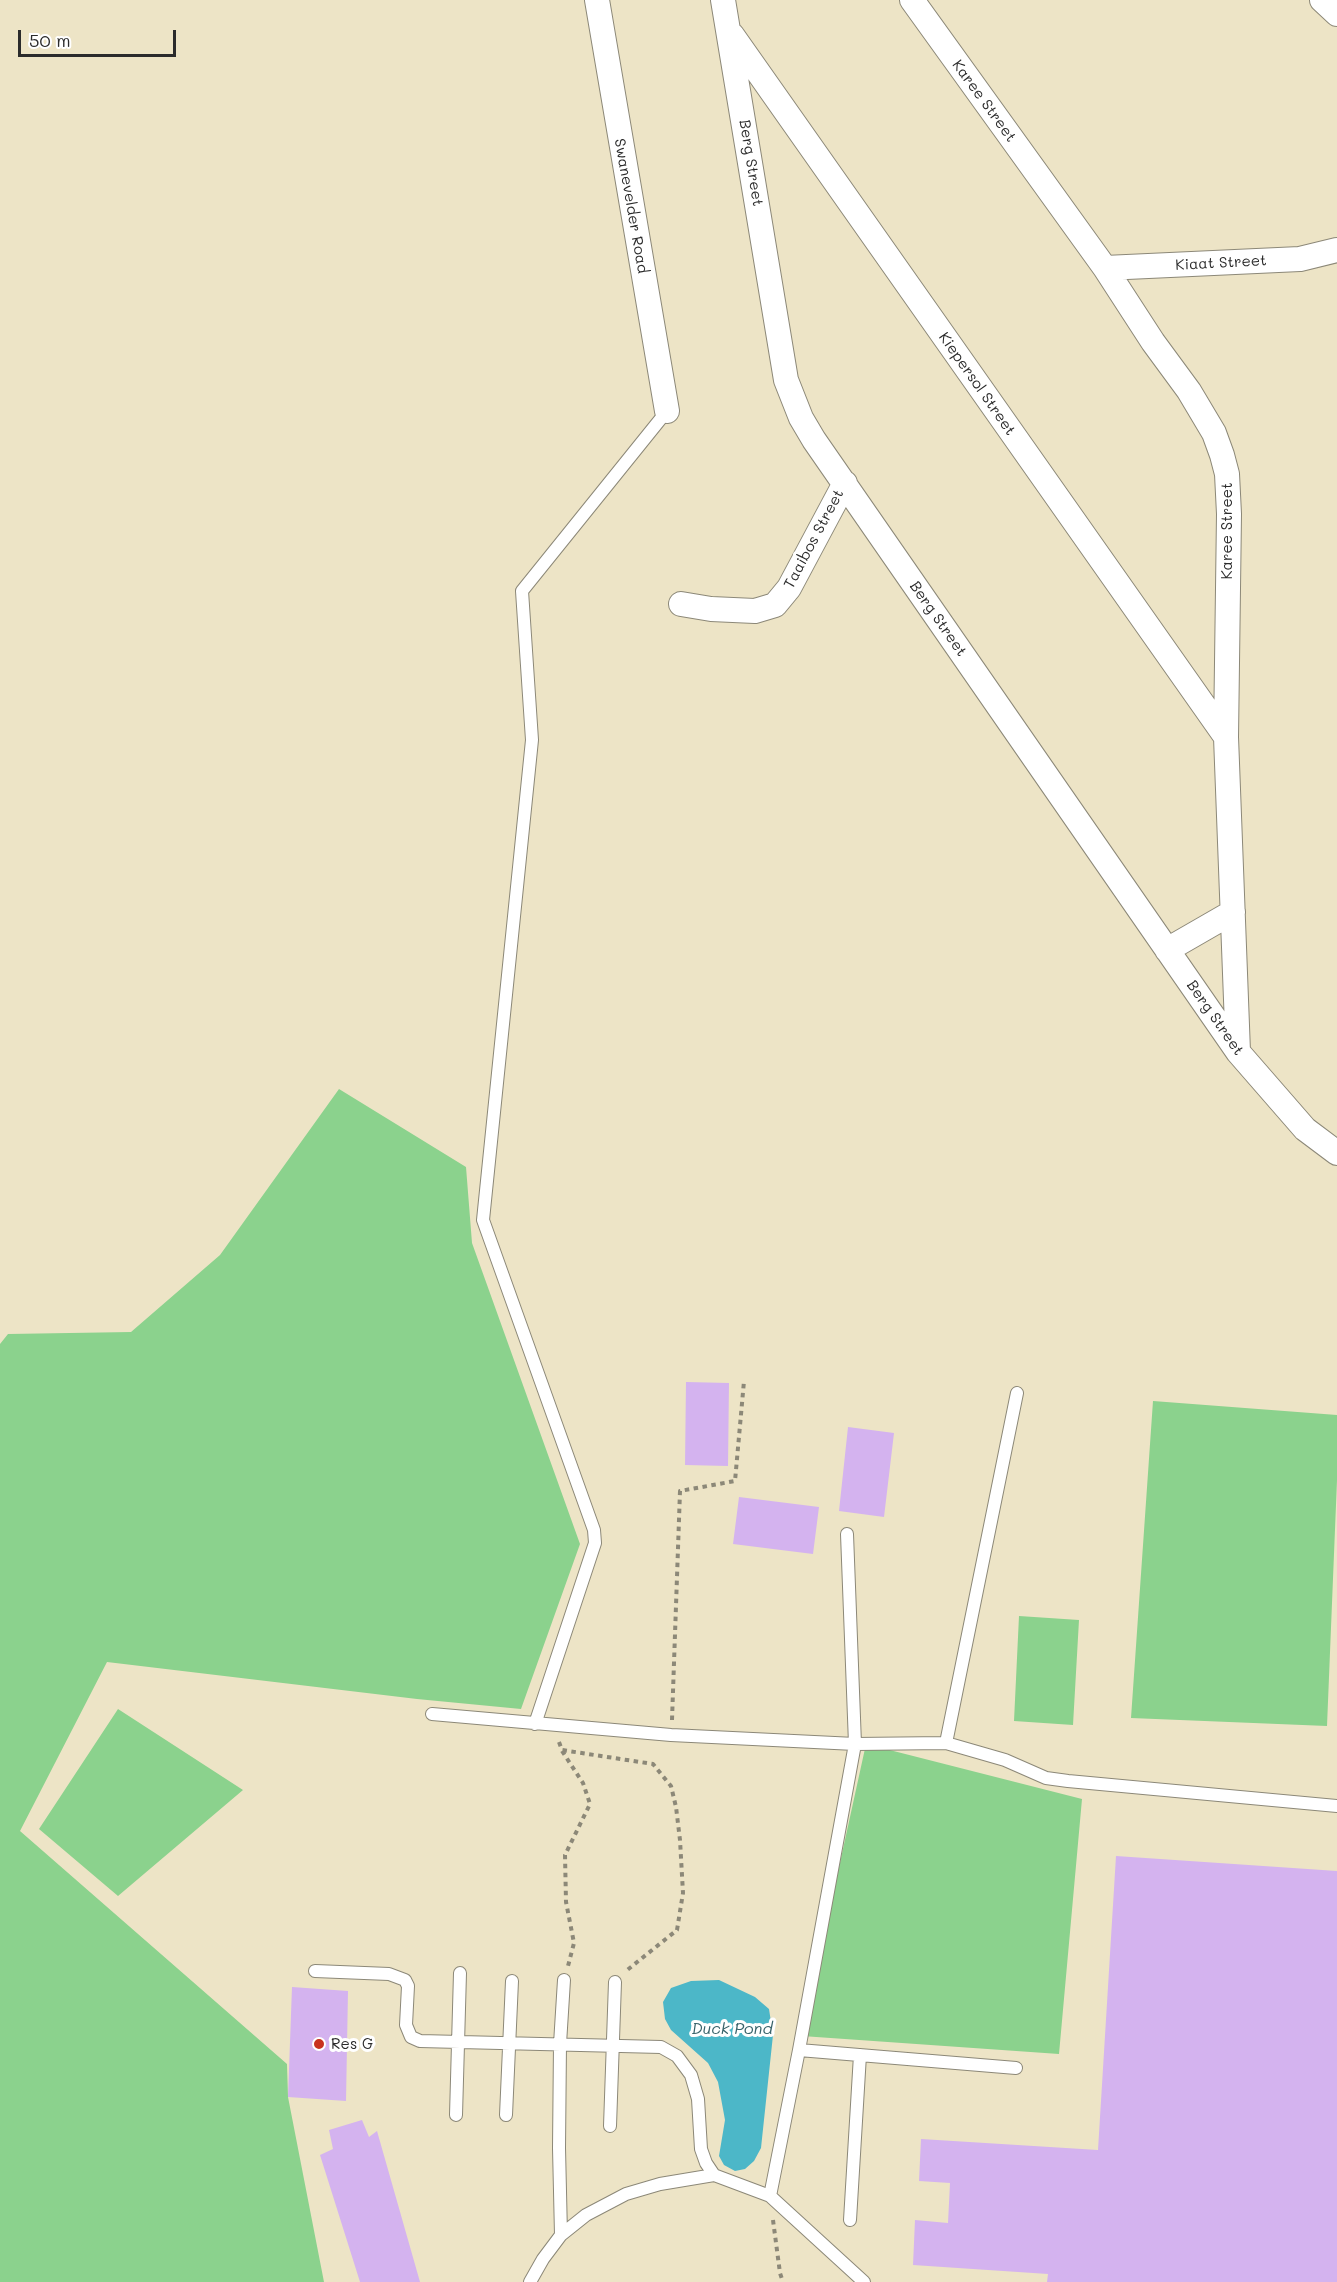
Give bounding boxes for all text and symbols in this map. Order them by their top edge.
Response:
scale bar [21,18,178,56]
text: 50 m [29,28,71,52]
street label: Karee Street [948,56,1020,146]
street label: Berg Street [735,118,767,208]
street label: Swanevelder Road [610,137,652,275]
street label: Kiaat Street [1175,252,1267,274]
street label: Kiepersol Street [935,329,1019,439]
street label: Karee Street [1218,482,1236,580]
street label: Taaibos Street [780,486,848,592]
street label: Berg Street [906,578,970,660]
street label: Berg Street [1183,977,1247,1059]
water label: Duck Pond [691,2019,773,2039]
place label: Res G [331,2035,373,2053]
marker: Res G [312,2037,326,2051]

